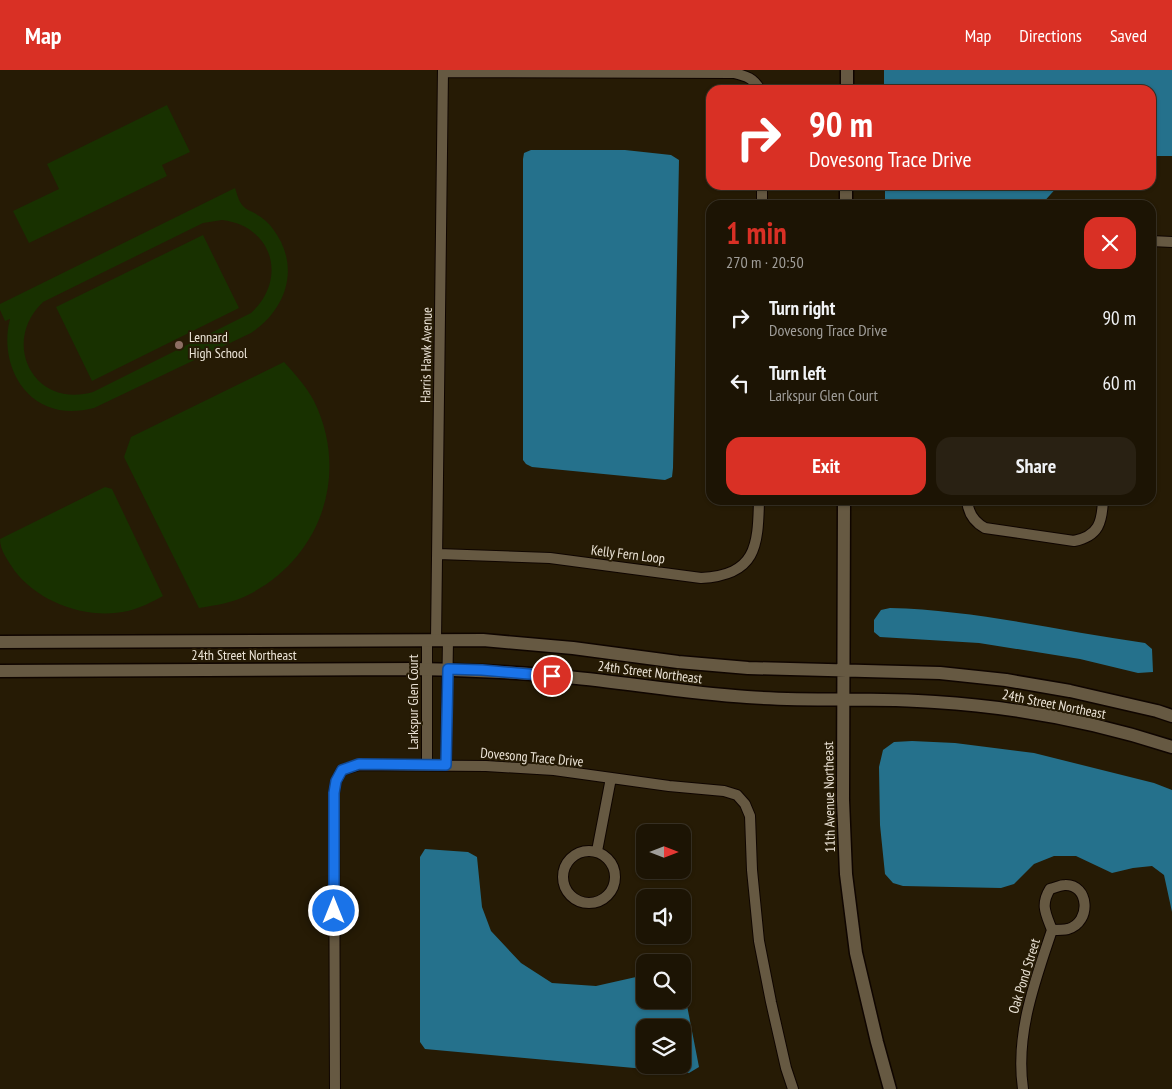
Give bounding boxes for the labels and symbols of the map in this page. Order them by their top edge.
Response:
street label: Harris Hawk Avenue [416,307,436,403]
place label: Lennard High School [189,328,248,362]
marker: Lennard High School [173,339,185,351]
street label: Kelly Fern Loop [590,541,666,567]
street label: 24th Street Northeast [191,646,297,664]
street label: Larkspur Glen Court [404,654,422,750]
pin [531,655,573,697]
street label: 24th Street Northeast [597,657,703,687]
street label: 24th Street Northeast [1001,685,1108,723]
street label: 11th Avenue Northeast [819,741,839,853]
street label: Dovesong Trace Drive [480,744,585,770]
north arrow [636,824,691,879]
position arrow [307,884,359,936]
street label: Oak Pond Street [1004,936,1044,1016]

